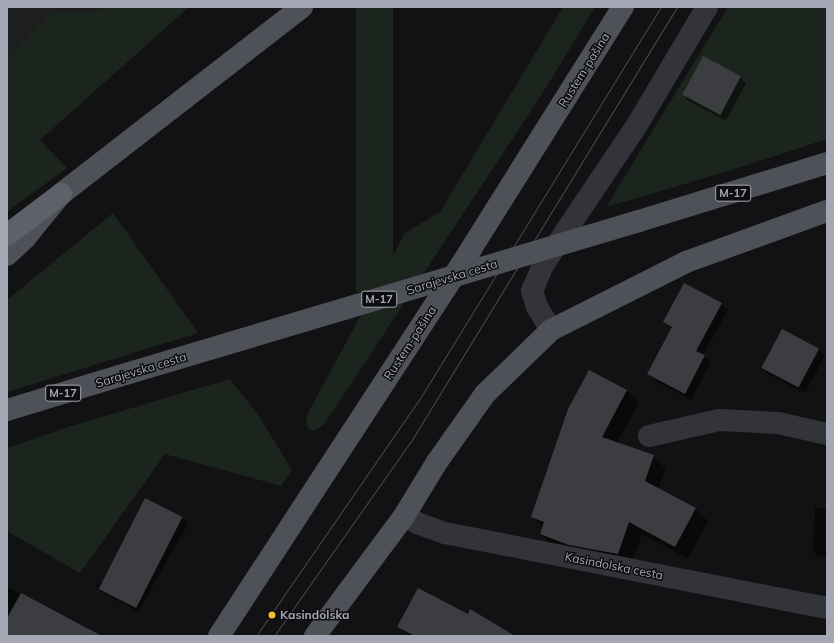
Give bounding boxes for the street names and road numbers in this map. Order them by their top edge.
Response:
street label: Rustem-pašina [555,30,613,110]
road number: M-17 [715,184,751,202]
street label: Sarajevska cesta [405,256,499,298]
road number: M-17 [361,290,397,308]
street label: Rustem-pašina [381,303,439,383]
street label: Sarajevska cesta [94,349,188,391]
road number: M-17 [45,384,81,402]
street label: Kasindolska cesta [564,549,664,583]

